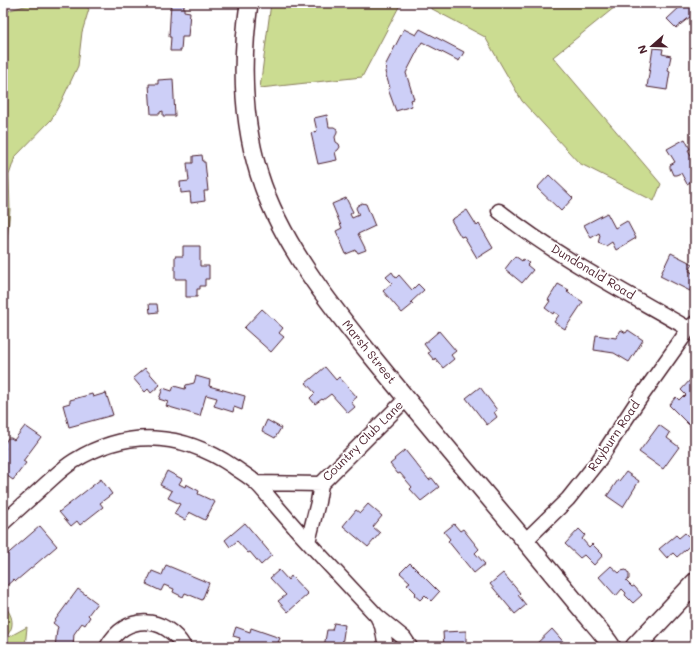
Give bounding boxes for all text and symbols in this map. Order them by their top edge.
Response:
north arrow [632,26,672,66]
text: N [634,43,651,56]
street label: Dundonald Road [549,240,639,303]
street label: Marsh Street [339,316,400,387]
street label: Country Club Lane [319,397,406,484]
street label: Rayburn Road [584,397,643,474]

